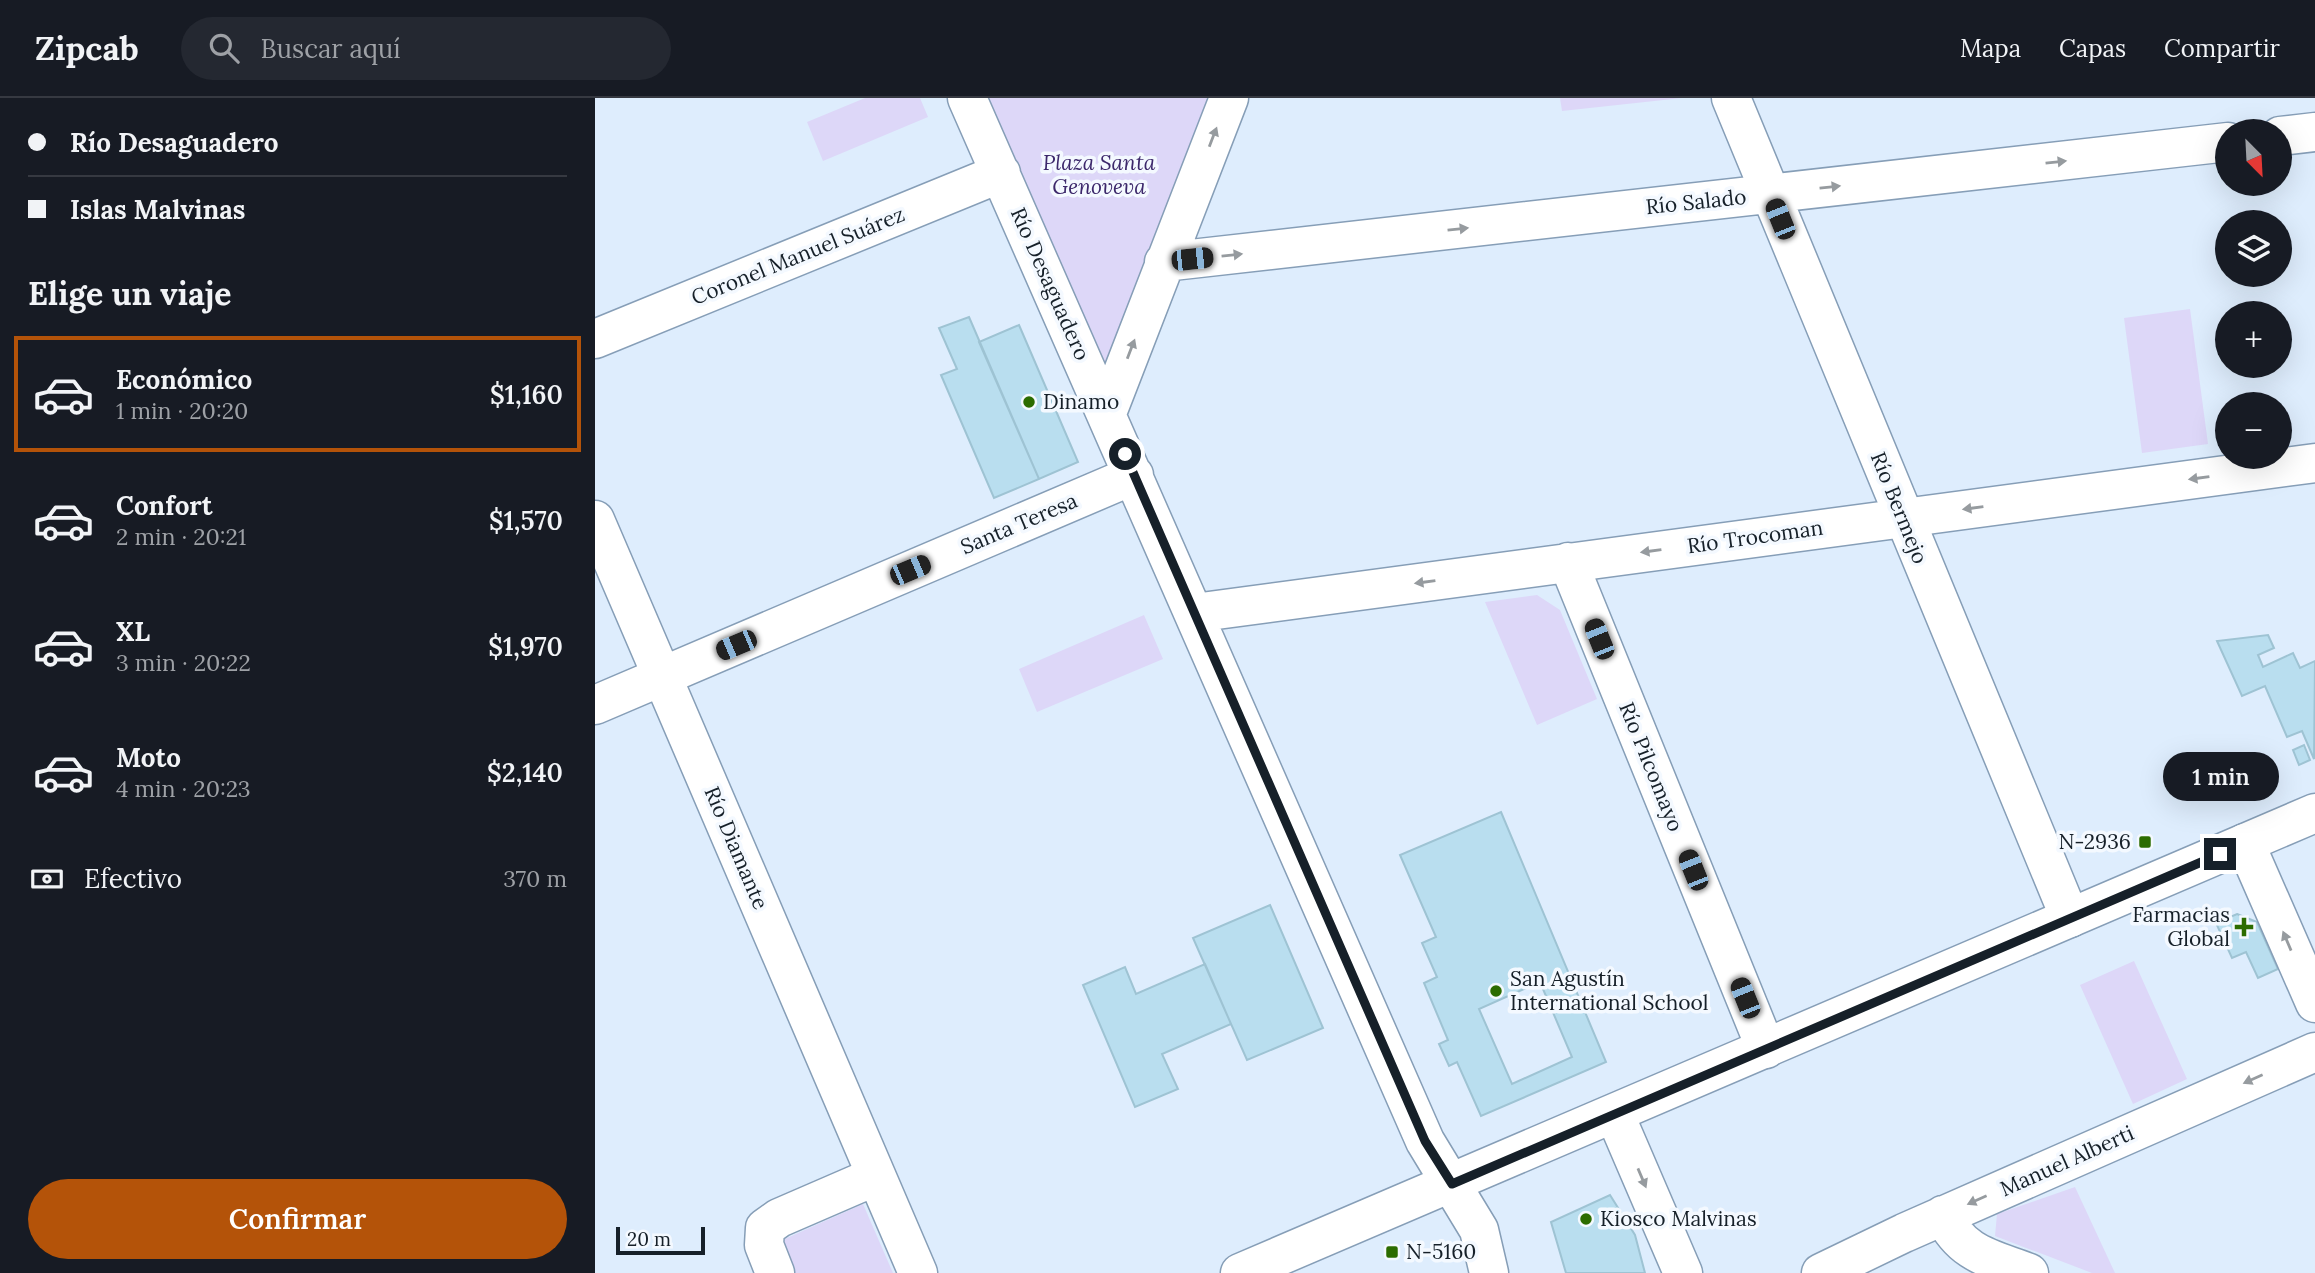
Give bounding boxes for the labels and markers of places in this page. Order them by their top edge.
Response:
place label: Dinamo [1043,388,1119,415]
marker: Dinamo [1021,394,1037,410]
place label: N-2936 [2058,828,2131,855]
marker: N-2936 [2137,834,2153,850]
place label: Farmacias Global [2132,901,2230,952]
marker: Farmacias Global [2236,919,2252,935]
place label: San Agustín International School [1510,965,1709,1016]
marker: San Agustín International School [1488,983,1504,999]
place label: Kiosco Malvinas [1600,1205,1757,1232]
marker: Kiosco Malvinas [1578,1211,1594,1227]
place label: N-5160 [1406,1238,1476,1265]
marker: N-5160 [1384,1244,1400,1260]

